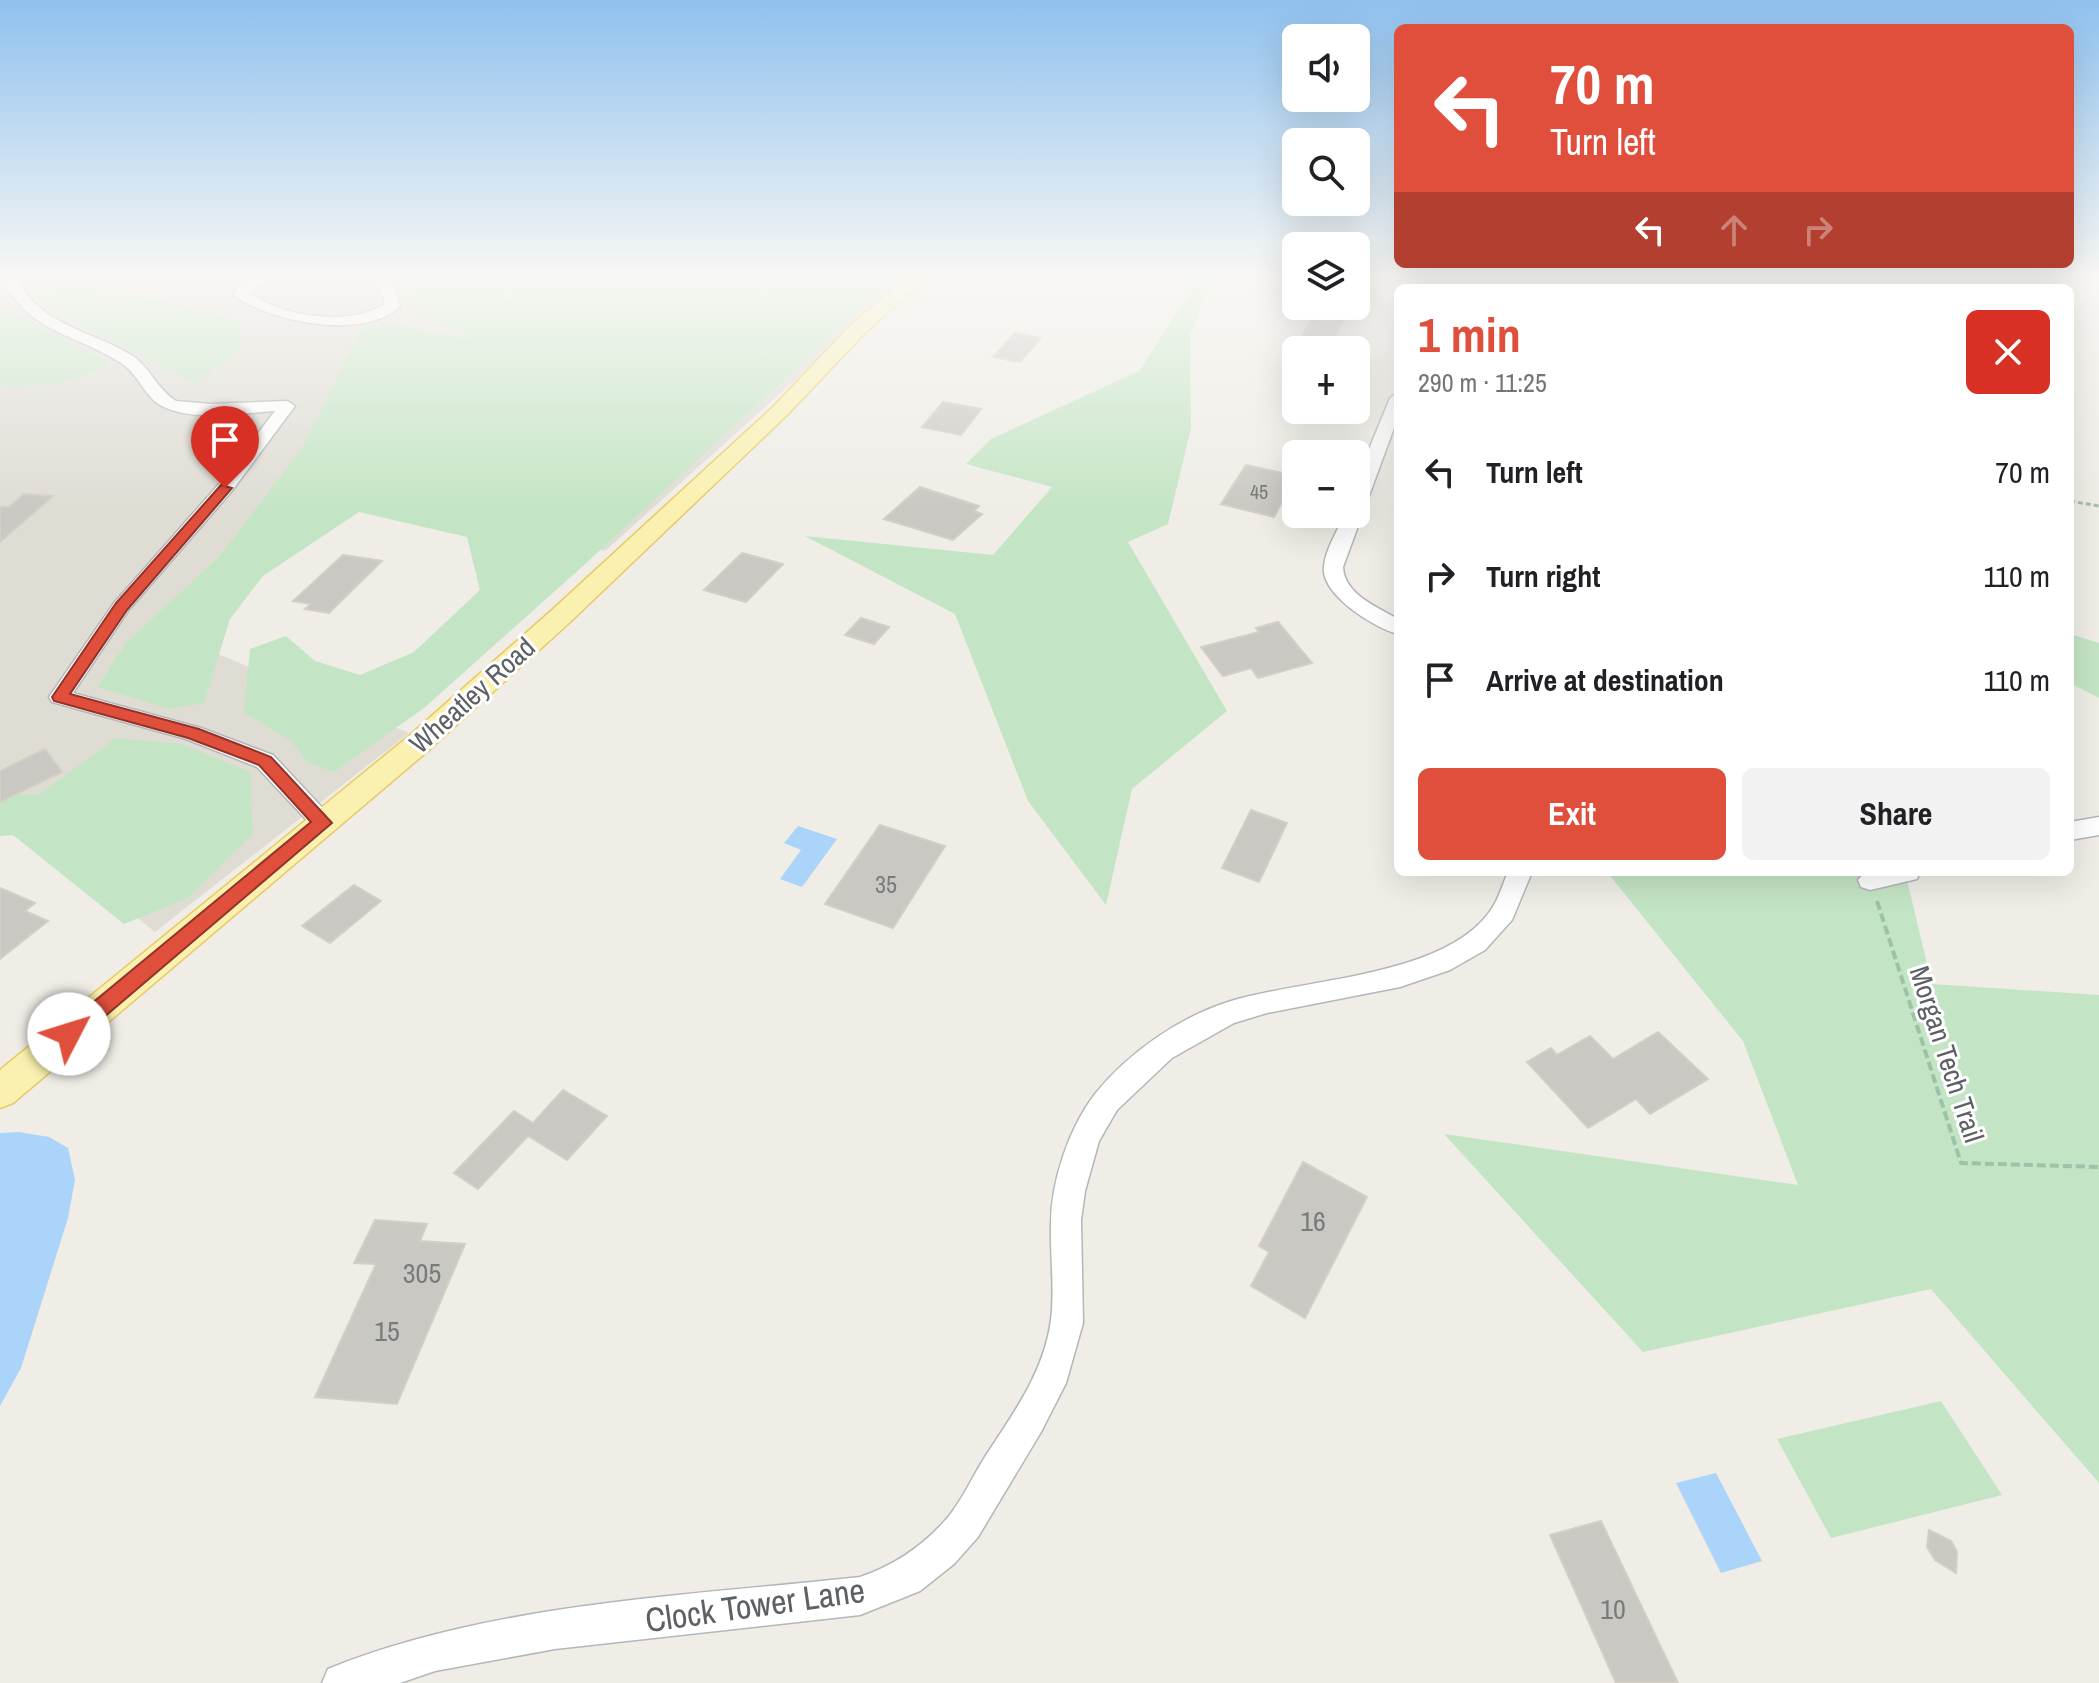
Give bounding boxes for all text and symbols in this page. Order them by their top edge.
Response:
map controls [1282,24,1370,528]
button: sound [1282,24,1370,112]
text: 70 m [1550,46,1655,121]
icon: left [1418,56,1522,160]
text: Turn left [1550,118,1656,166]
button: search [1282,128,1370,216]
icon: left [1628,208,1672,252]
icon: ahead [1712,208,1756,252]
icon: right [1796,208,1840,252]
button: layers [1282,232,1370,320]
text: 1 min [1418,302,1521,367]
button: close [1966,310,2050,394]
button: + [1282,336,1370,424]
text: 290 m · 11:25 [1418,365,1547,400]
pin [191,406,259,488]
icon: arrive [203,418,247,462]
button: − [1282,440,1370,528]
icon: left [1418,450,1462,494]
text: Turn left [1486,452,1583,492]
text: 70 m [1995,452,2050,492]
house number: 45 [1250,478,1268,505]
icon: right [1418,554,1462,598]
text: Turn right [1486,556,1600,596]
text: 110 m [1983,556,2050,596]
street label: Wheatley Road [401,628,543,762]
icon: arrive [1418,658,1462,702]
text: Arrive at destination [1486,660,1724,700]
text: 110 m [1983,660,2050,700]
button: Exit [1418,768,1726,860]
button: Share [1742,768,2050,860]
house number: 35 [875,868,897,900]
street label: Morgan Tech Trail [1901,961,1993,1147]
position arrow [27,992,111,1076]
house number: 16 [1300,1202,1326,1240]
house number: 305 [403,1254,441,1292]
house number: 15 [374,1312,400,1350]
street label: Clock Tower Lane [642,1567,868,1643]
house number: 10 [1600,1590,1626,1628]

